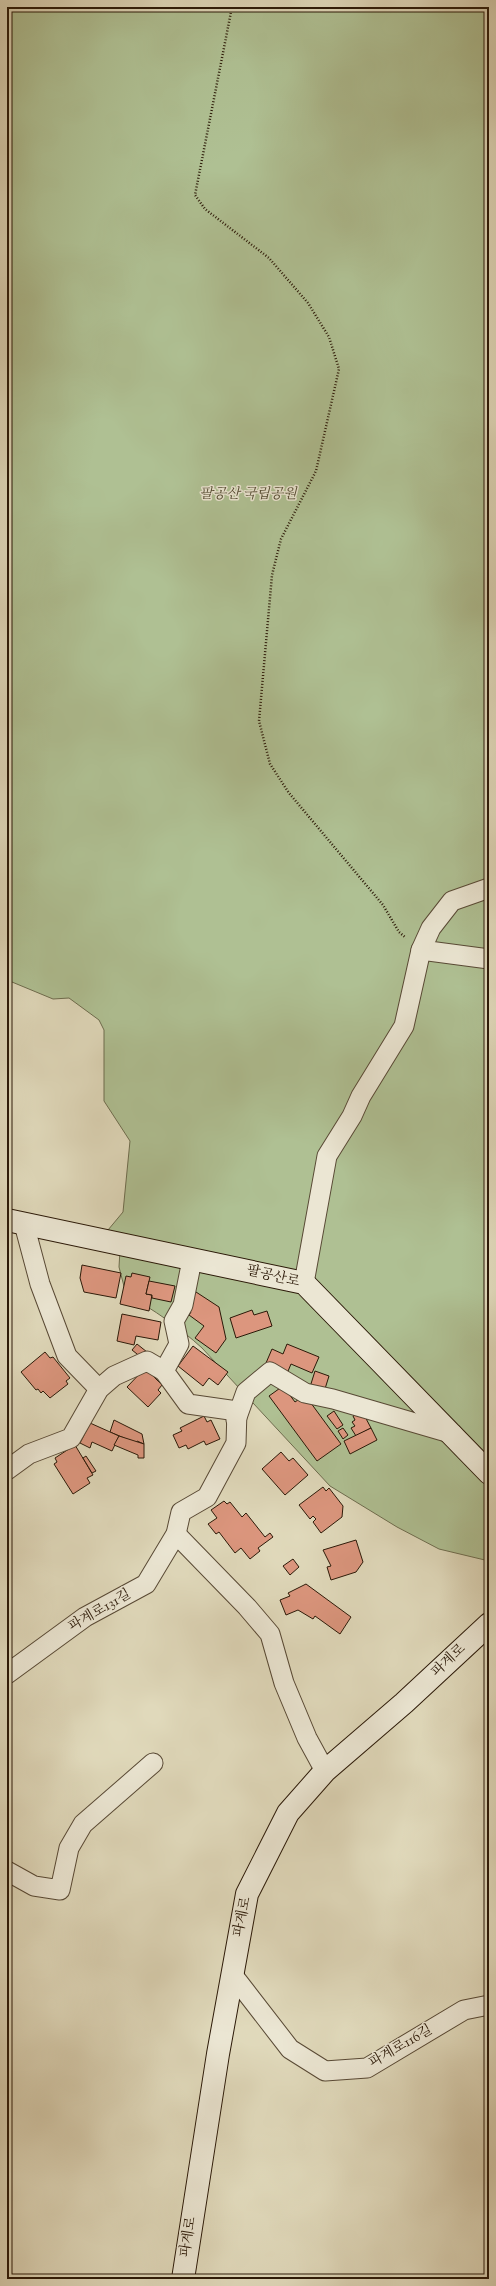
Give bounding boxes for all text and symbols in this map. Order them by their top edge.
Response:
park label: 팔공산 국립공원 [199,485,298,505]
street label: 팔공산로 [244,1261,302,1293]
street label: 파계로131길 [65,1585,135,1637]
street label: 파계로 [427,1640,471,1682]
street label: 파계로 [229,1895,257,1939]
street label: 파계로116길 [365,2021,437,2073]
street label: 파계로 [176,2215,202,2259]

